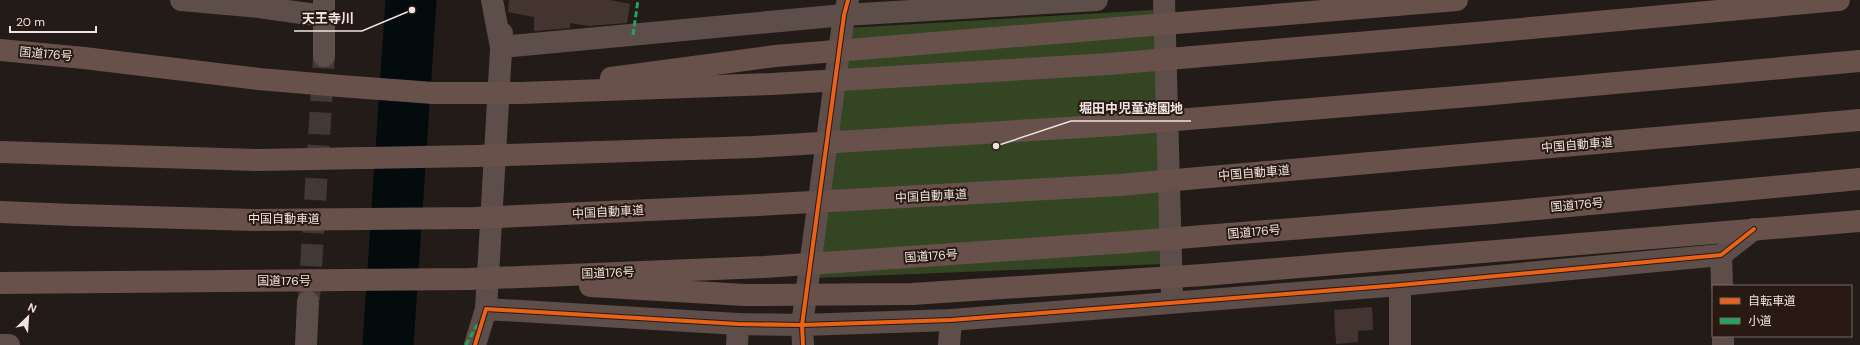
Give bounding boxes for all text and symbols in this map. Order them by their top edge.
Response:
callout: 天王寺川 [294,6,362,31]
scale bar [10,8,96,34]
text: 天王寺川 [302,10,354,27]
text: 20 m [16,14,45,30]
street label: 国道176号 [19,44,73,64]
callout: 堀田中児童遊園地 [1071,96,1191,121]
text: 堀田中児童遊園地 [1079,100,1183,117]
street label: 中国自動車道 [1540,134,1614,156]
street label: 中国自動車道 [1217,162,1291,184]
street label: 中国自動車道 [895,186,967,206]
street label: 国道176号 [1550,195,1604,215]
street label: 中国自動車道 [572,202,644,222]
street label: 中国自動車道 [248,211,320,227]
street label: 国道176号 [1227,222,1281,242]
street label: 国道176号 [904,246,958,266]
street label: 国道176号 [581,264,635,282]
street label: 国道176号 [257,273,311,289]
legend [1712,285,1852,337]
text: 自転車道 [1748,293,1796,309]
north arrow [8,297,48,337]
text: N [26,300,39,316]
text: 小道 [1748,313,1772,329]

